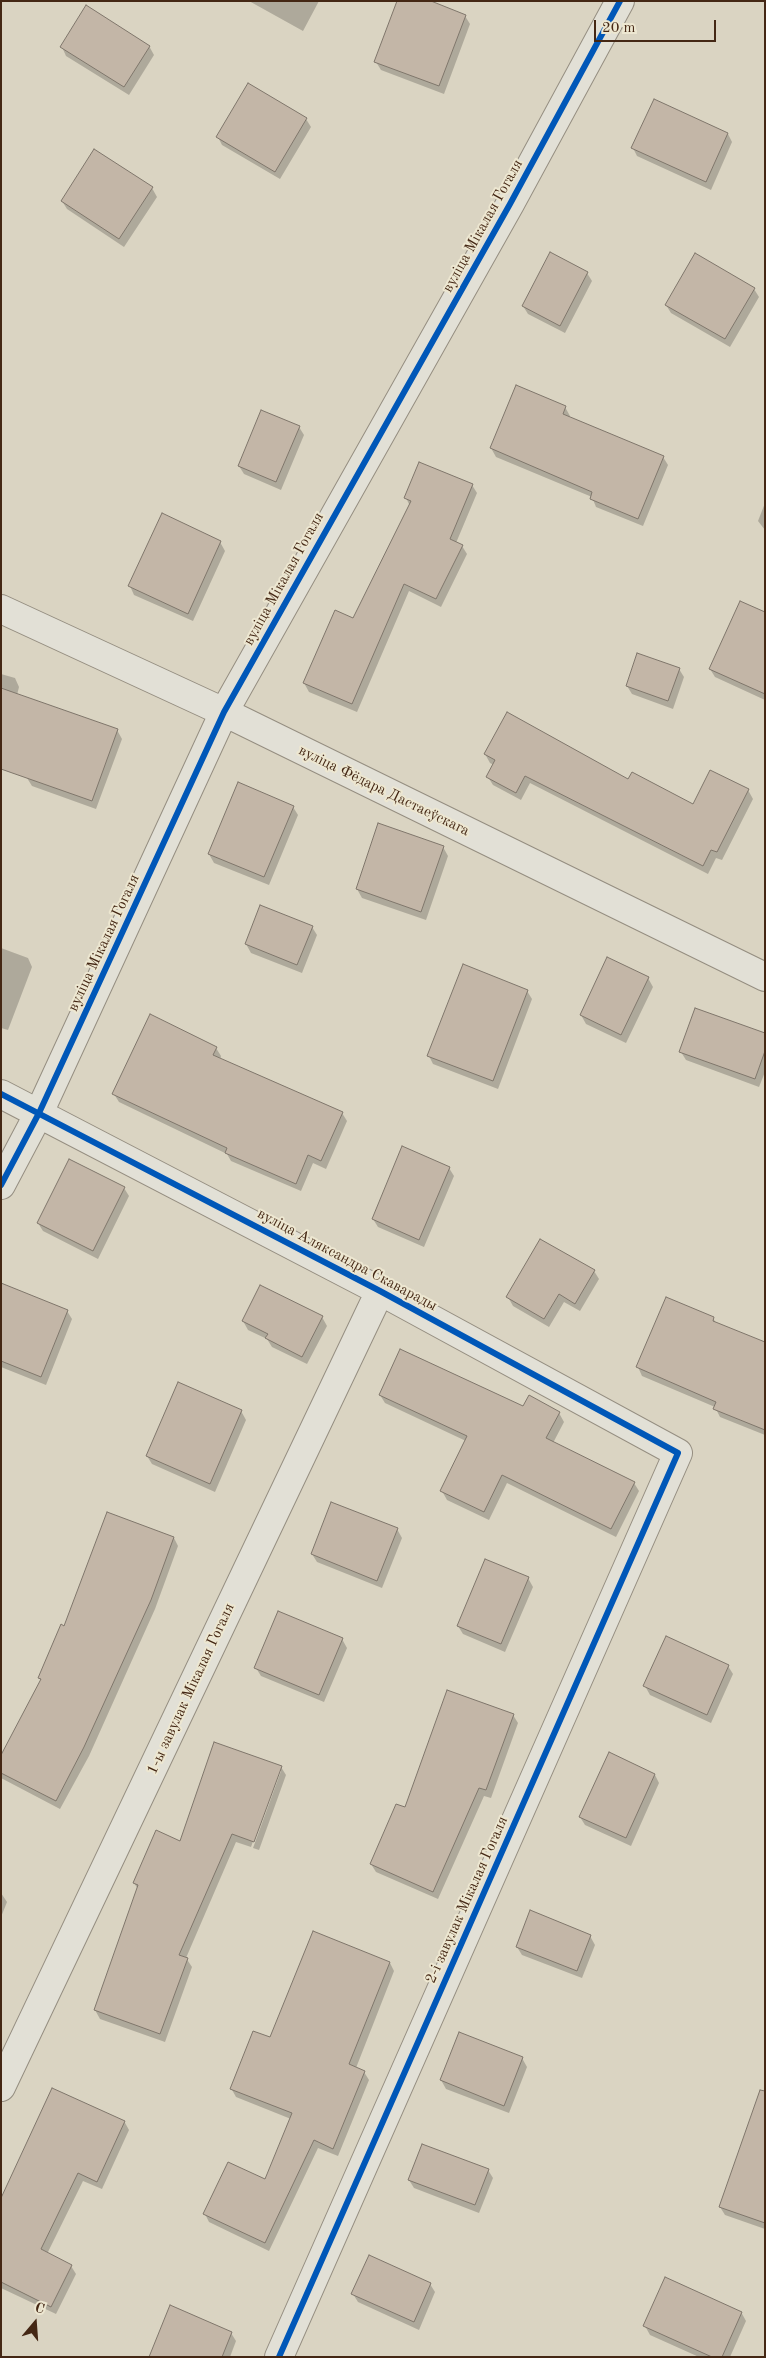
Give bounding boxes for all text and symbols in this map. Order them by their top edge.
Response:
scale bar [596,10,718,42]
text: 20 m [602,21,636,36]
street label: вуліца Мікалая Гогаля [439,156,527,296]
street label: вуліца Мікалая Гогаля [240,509,328,649]
street label: вуліца Фёдара Дастаеўскага [296,742,472,840]
street label: вуліца Мікалая Гогаля [64,872,144,1014]
street label: вуліца Аляксандра Скаварады [254,1205,440,1315]
street label: 1-ы завулак Мікалая Гогаля [143,1601,239,1777]
street label: 2-і завулак Мікалая Гогаля [422,1814,512,1986]
north arrow [10,2298,60,2348]
text: С [33,2301,46,2317]

